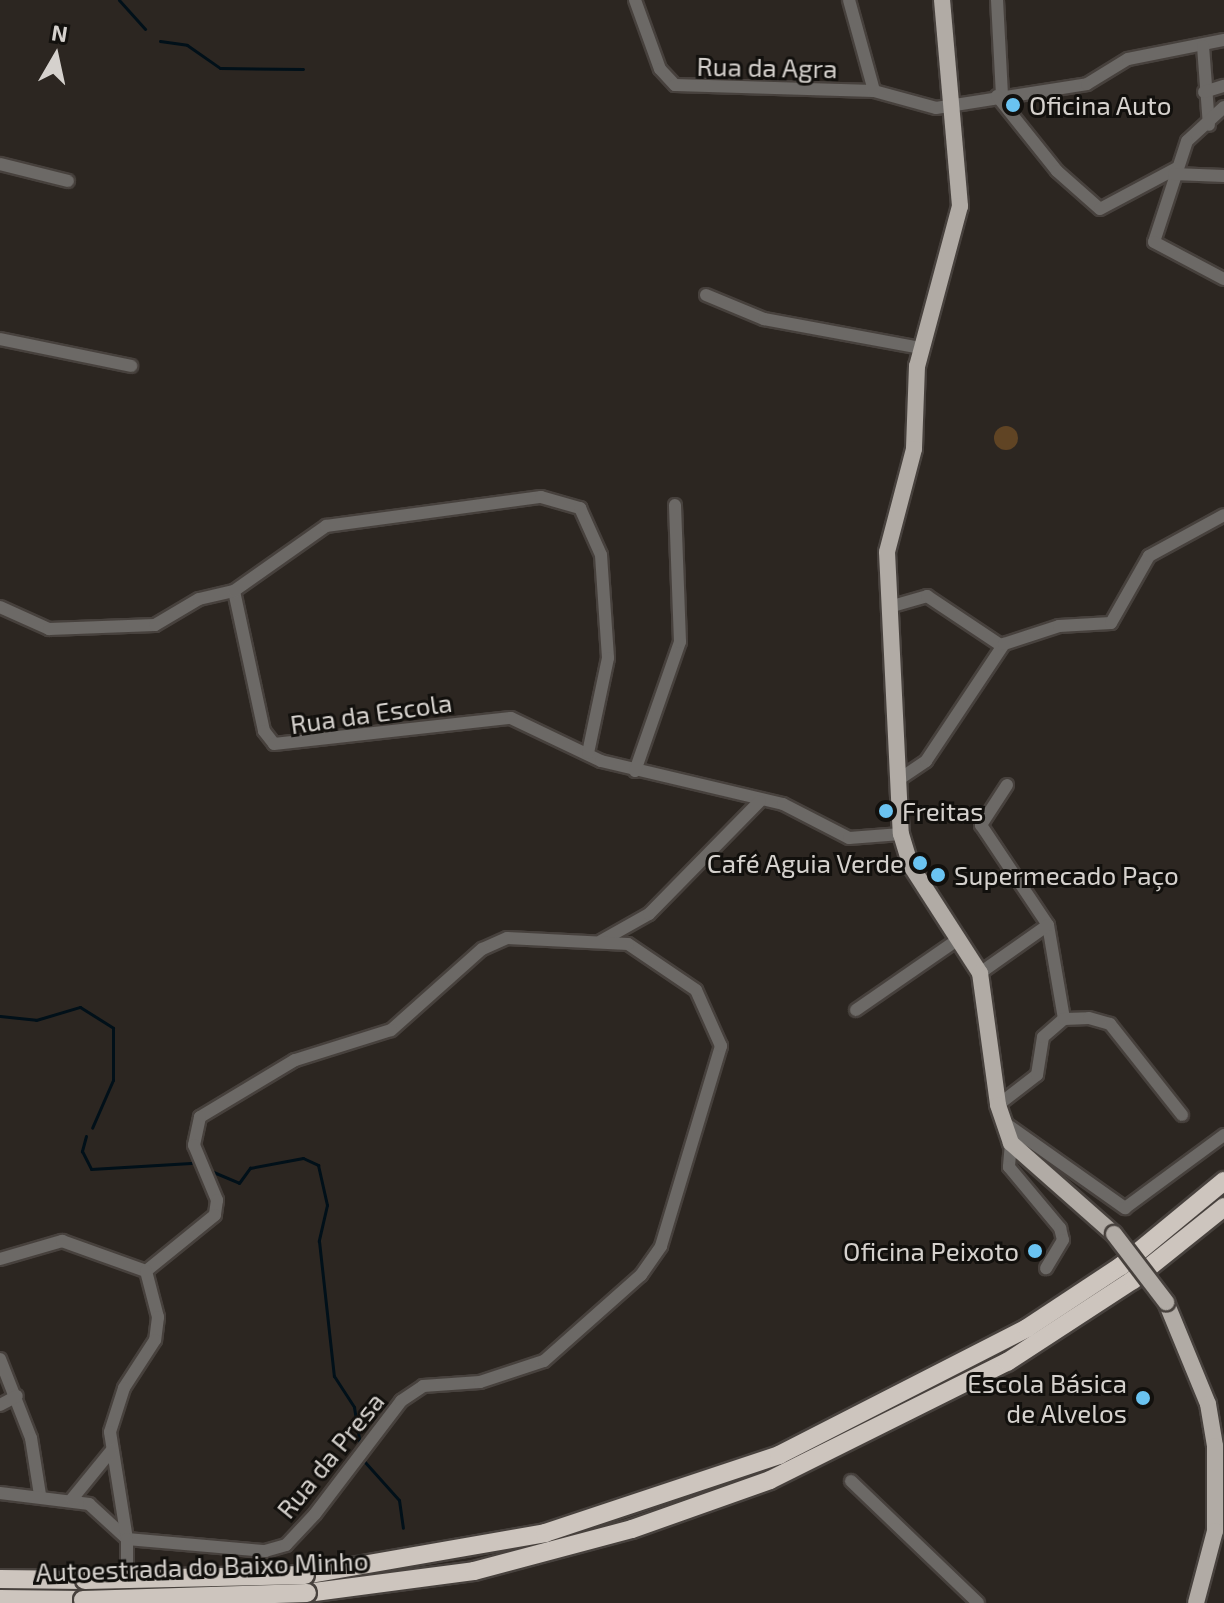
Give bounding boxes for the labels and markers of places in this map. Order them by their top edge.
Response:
place label: Oficina Auto [1029,89,1172,121]
marker: Oficina Auto [1004,96,1022,114]
place label: Freitas [902,795,983,827]
marker: Freitas [877,802,895,820]
place label: Café Aguia Verde [706,847,904,879]
marker: Café Aguia Verde [911,854,929,872]
place label: Supermecado Paço [954,859,1179,891]
marker: Supermecado Paço [929,866,947,884]
place label: Oficina Peixoto [843,1235,1019,1267]
marker: Oficina Peixoto [1026,1242,1044,1260]
place label: Escola Básica de Alvelos [967,1367,1127,1428]
marker: Escola Básica de Alvelos [1134,1389,1152,1407]

